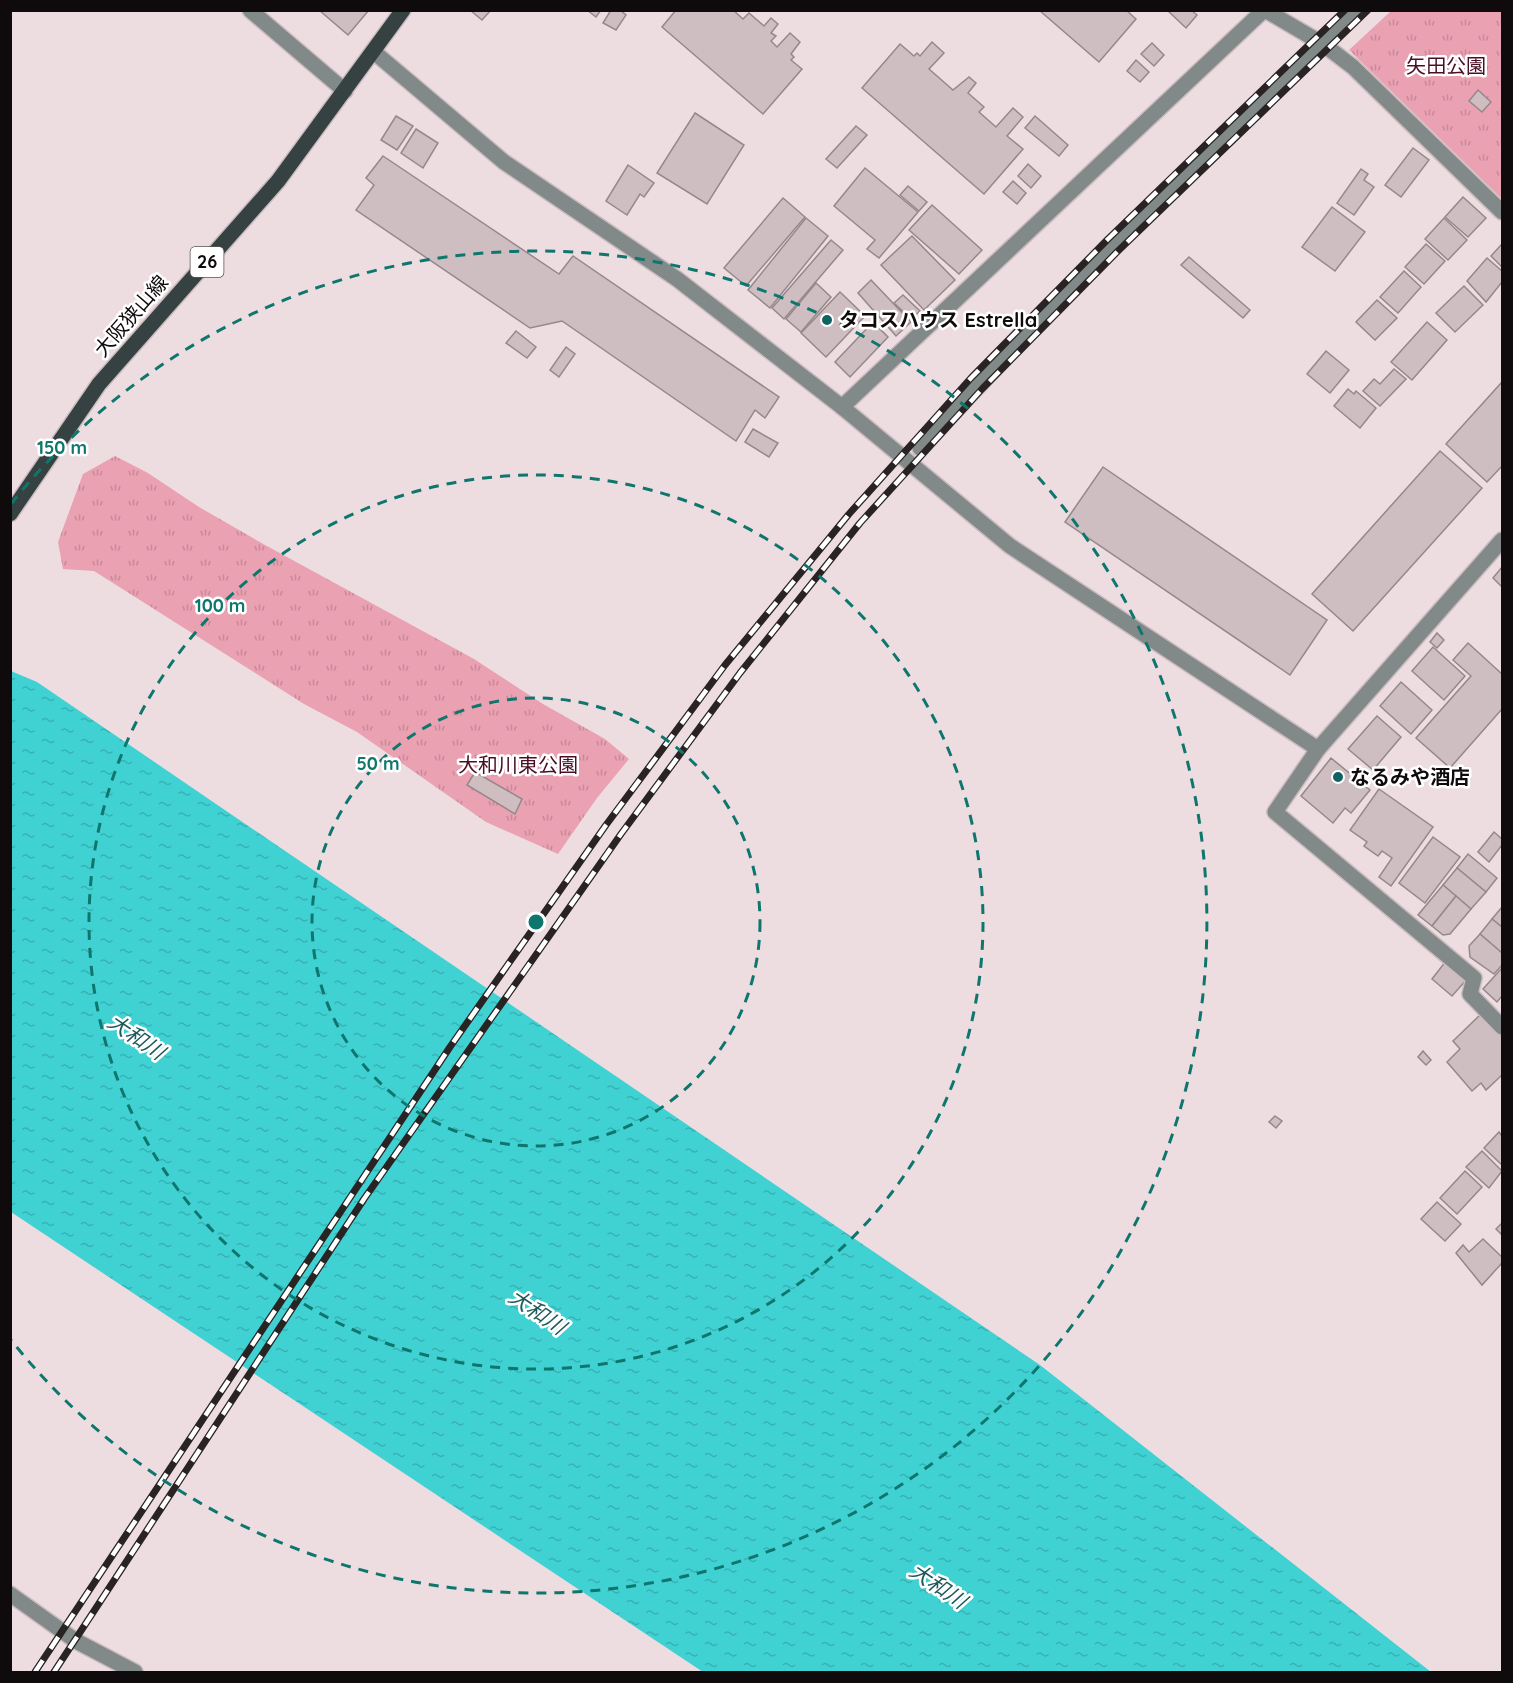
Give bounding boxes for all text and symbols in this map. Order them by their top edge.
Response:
park label: 矢田公園 [1406,53,1486,78]
road number: 26 [190,247,224,277]
street label: 大阪狭山線 [88,270,173,362]
place label: タコスハウス Estrella [839,307,1037,332]
marker: タコスハウス Estrella [820,313,834,327]
text: 150 m [37,436,87,459]
text: 100 m [195,594,245,617]
text: 50 m [356,752,400,775]
park label: 大和川東公園 [458,752,578,777]
place label: なるみや酒店 [1350,764,1470,789]
marker: なるみや酒店 [1331,770,1345,784]
centre of rings [526,912,546,932]
water label: 大和川 [103,1008,172,1066]
water label: 大和川 [504,1283,573,1341]
water label: 大和川 [905,1557,974,1615]

